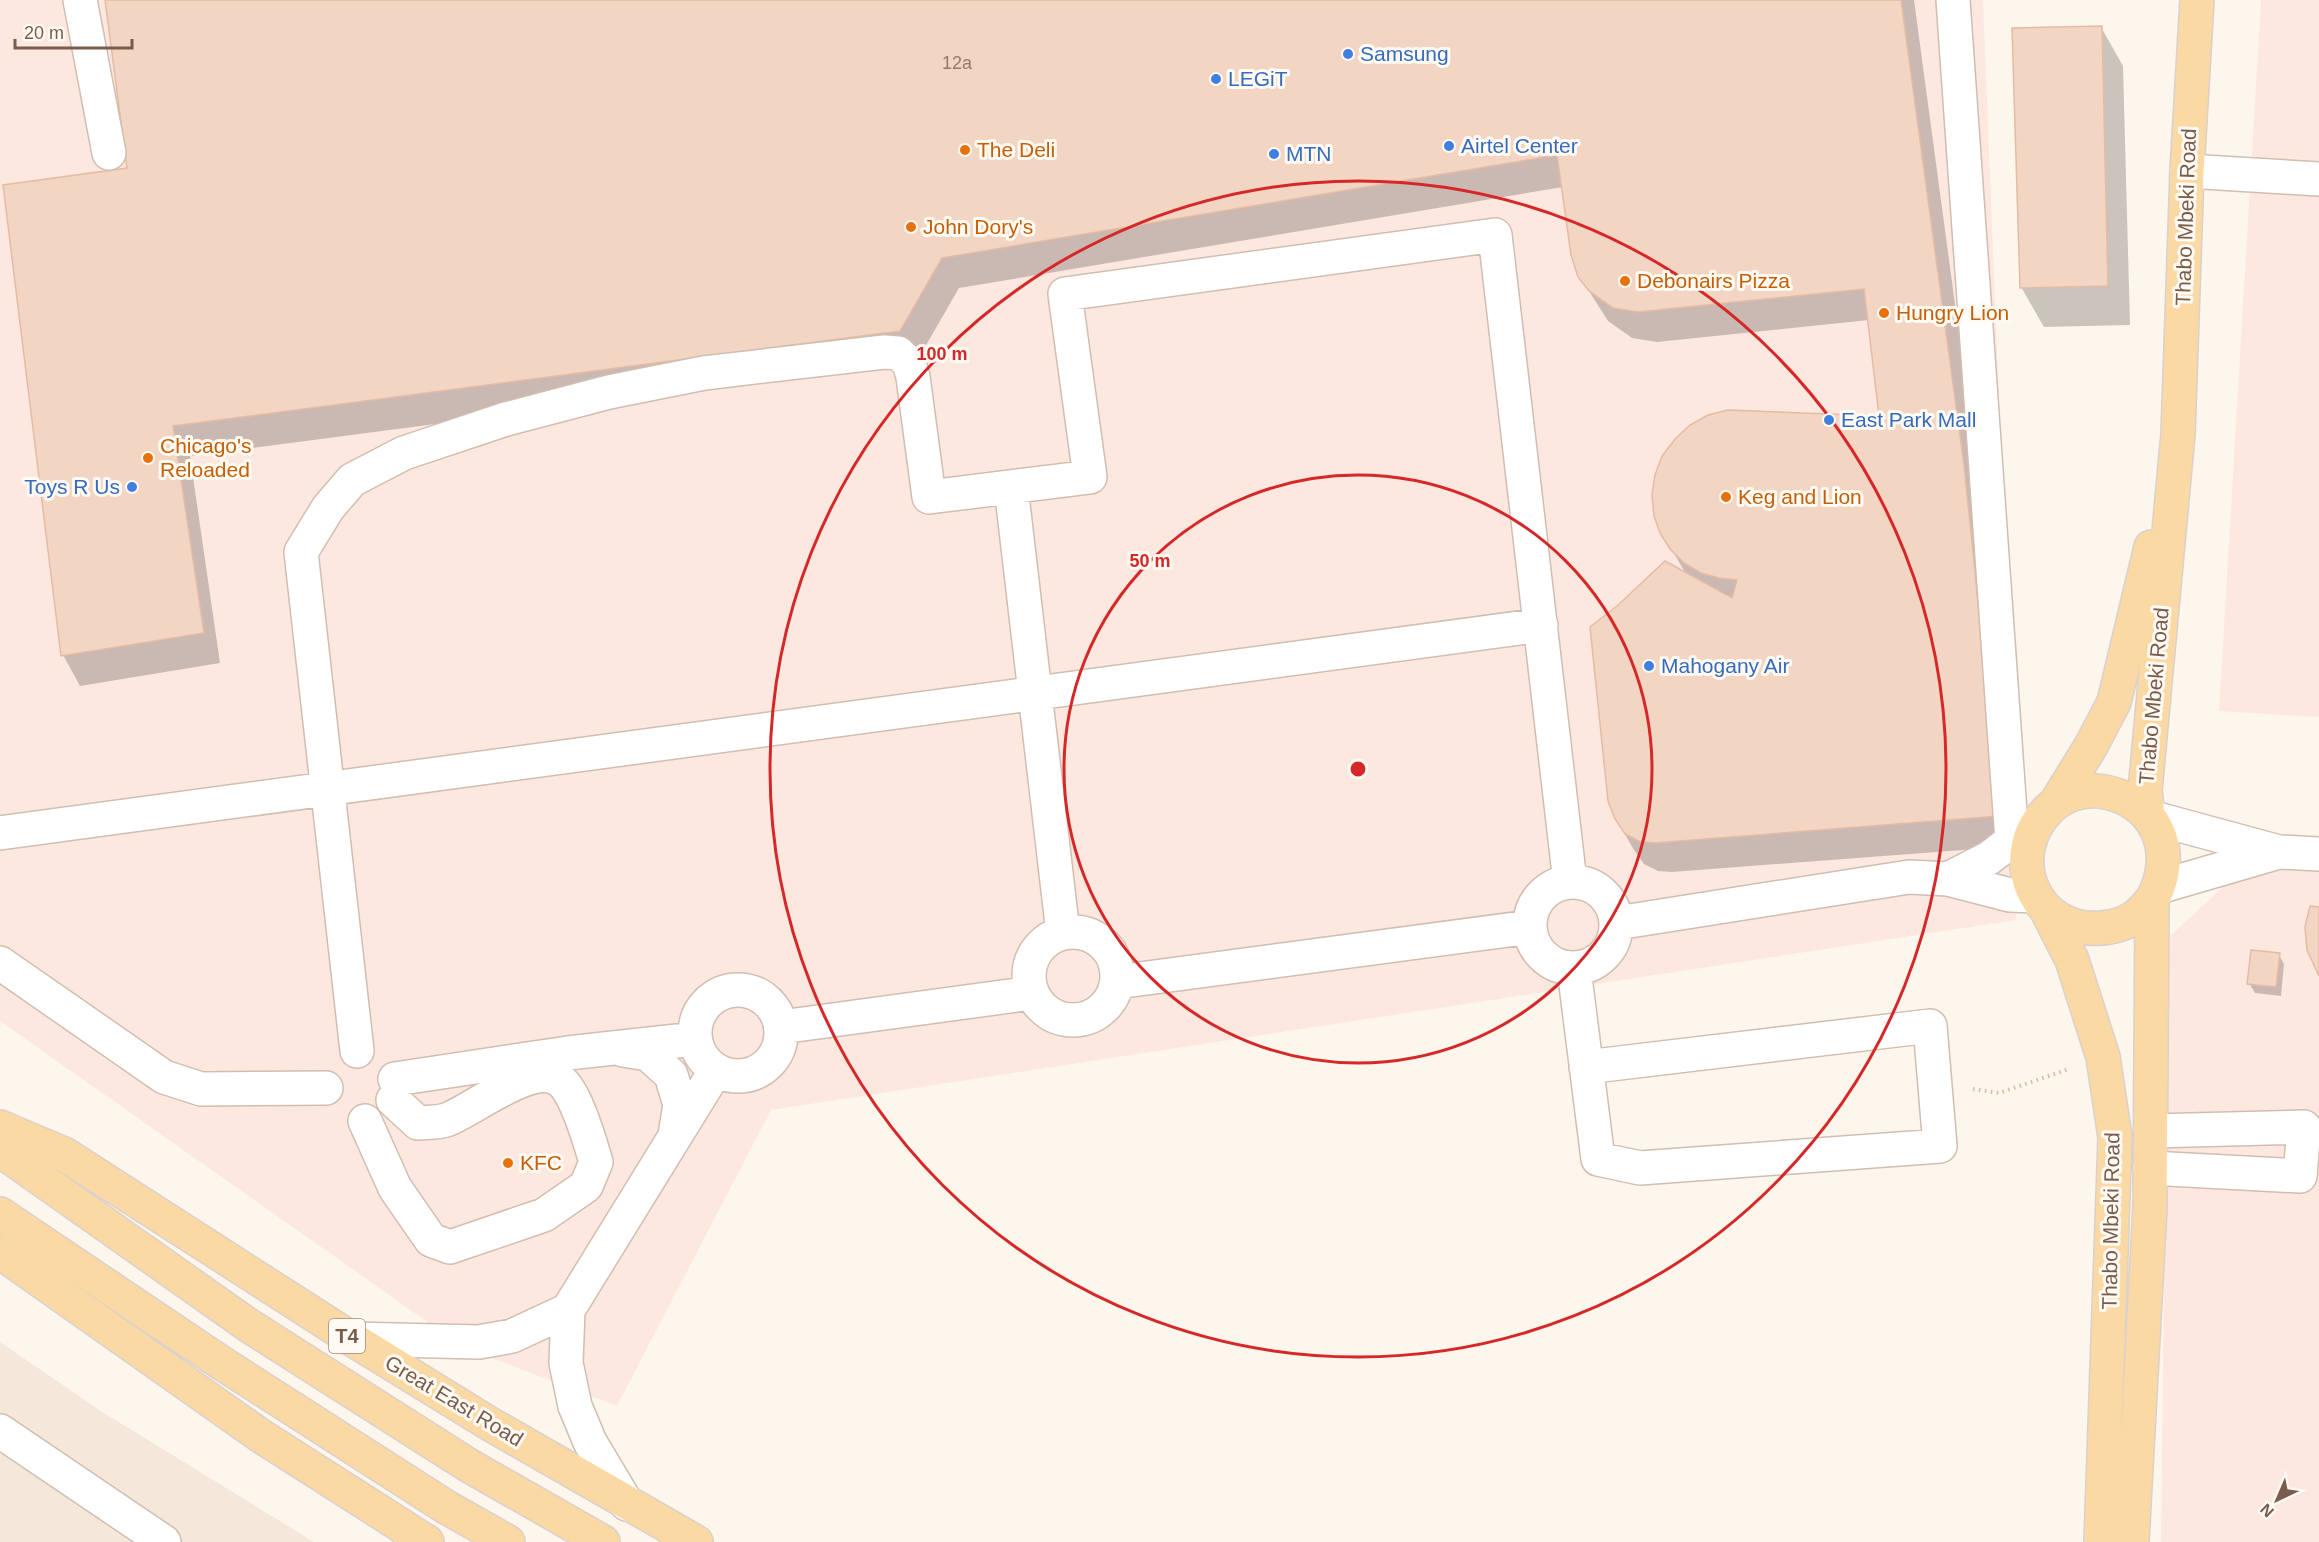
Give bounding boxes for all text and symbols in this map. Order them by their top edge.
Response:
scale bar [15,12,132,50]
text: 20 m [24,23,64,43]
place label: Samsung [1360,42,1449,65]
marker: Samsung [1341,47,1355,61]
house number: 12a [942,53,973,73]
place label: LEGiT [1228,67,1288,90]
marker: LEGiT [1209,72,1223,86]
street label: Thabo Mbeki Road [2171,128,2200,306]
place label: Airtel Center [1461,134,1578,157]
place label: The Deli [977,138,1055,161]
marker: Airtel Center [1442,139,1456,153]
place label: MTN [1286,142,1332,165]
marker: The Deli [958,143,972,157]
marker: MTN [1267,147,1281,161]
place label: John Dory's [923,215,1033,238]
marker: John Dory's [904,220,918,234]
place label: Debonairs Pizza [1637,269,1790,292]
marker: Debonairs Pizza [1618,274,1632,288]
place label: Hungry Lion [1896,301,2009,324]
marker: Hungry Lion [1877,306,1891,320]
text: 100 m [916,344,968,364]
place label: East Park Mall [1841,408,1976,431]
marker: East Park Mall [1822,413,1836,427]
place label: Chicago's Reloaded [160,434,252,481]
marker: Chicago's Reloaded [141,451,155,465]
place label: Toys R Us [24,475,120,498]
marker: Toys R Us [125,480,139,494]
place label: Keg and Lion [1738,485,1862,508]
marker: Keg and Lion [1719,490,1733,504]
text: 50 m [1129,551,1171,571]
street label: Thabo Mbeki Road [2134,607,2173,785]
place label: Mahogany Air [1661,654,1789,677]
marker: Mahogany Air [1642,659,1656,673]
centre of rings [1348,759,1368,779]
street label: Thabo Mbeki Road [2097,1132,2124,1310]
place label: KFC [520,1151,562,1174]
marker: KFC [501,1156,515,1170]
road number: T4 [329,1319,365,1353]
street label: Great East Road [381,1350,527,1451]
north arrow [2247,1470,2307,1530]
text: N [2257,1500,2277,1521]

